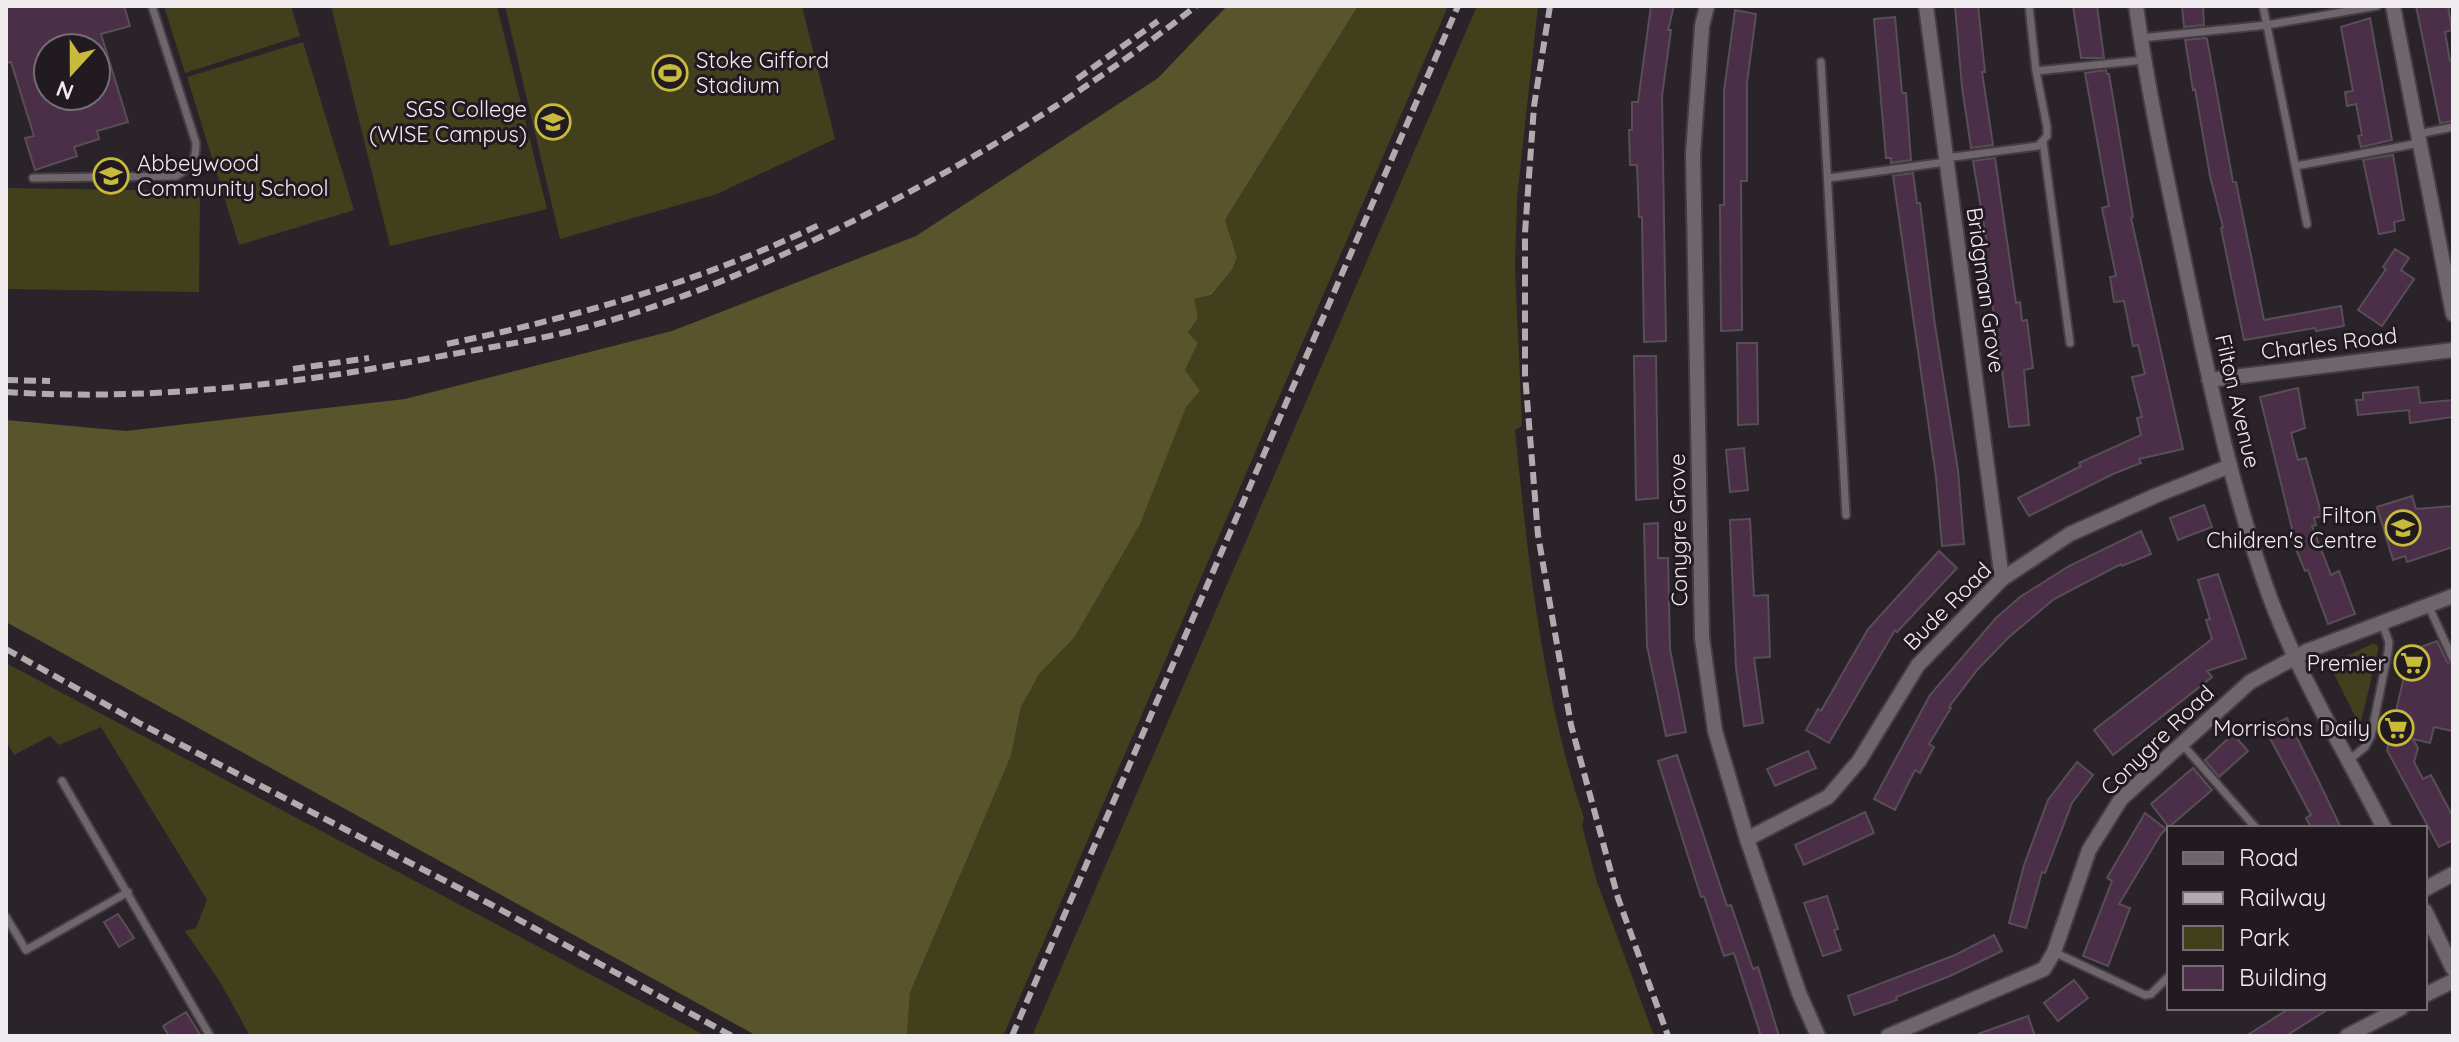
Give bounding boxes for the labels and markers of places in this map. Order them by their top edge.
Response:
place label: Stoke Gifford Stadium [696,46,829,99]
sports icon: Stoke Gifford Stadium [651,54,689,92]
place label: SGS College (WISE Campus) [369,95,527,148]
school or university icon: SGS College (WISE Campus) [534,103,572,141]
place label: Abbeywood Community School [137,149,329,202]
school or university icon: Abbeywood Community School [92,157,130,195]
place label: Filton Children's Centre [2206,501,2377,554]
school or university icon: Filton Children's Centre [2384,509,2422,547]
supermarket icon: Premier [2393,644,2431,682]
place label: Premier [2307,649,2387,677]
supermarket icon: Morrisons Daily [2377,709,2415,747]
place label: Morrisons Daily [2213,714,2370,742]

